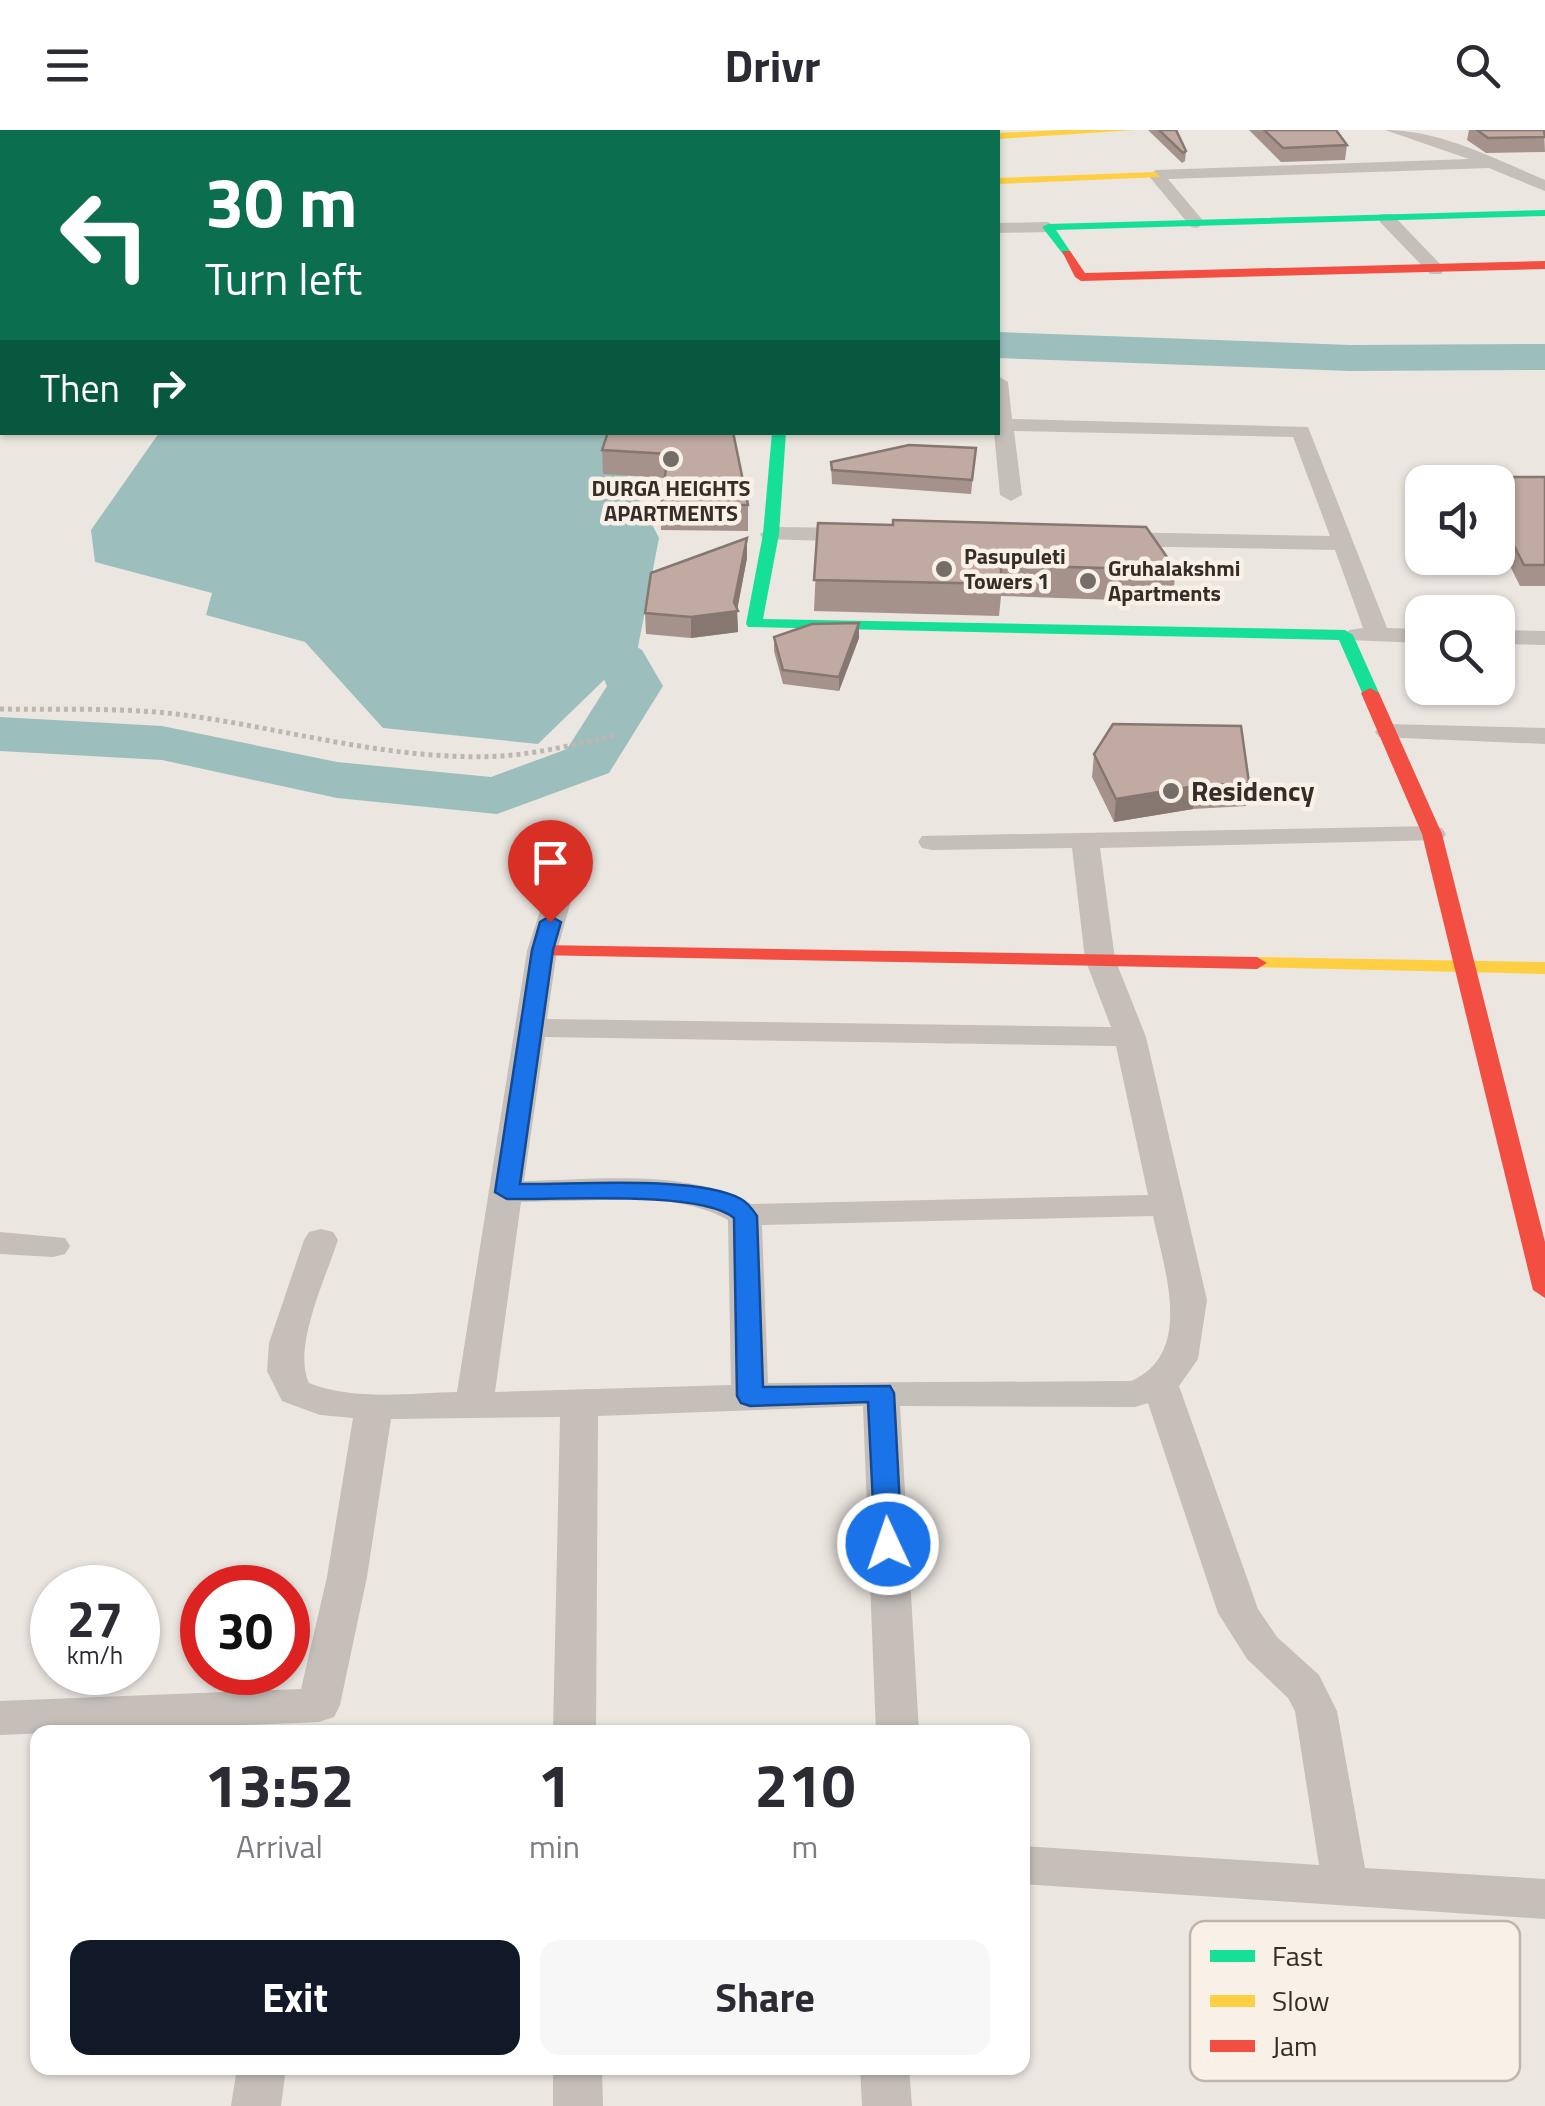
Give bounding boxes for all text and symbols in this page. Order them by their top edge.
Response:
text: Drivr [724,31,821,99]
icon: menu [40,38,95,93]
icon: search [1450,38,1505,93]
text: 30 m [205,148,358,254]
icon: left [40,170,170,300]
text: Turn left [205,244,362,312]
text: Then [40,359,120,417]
icon: right [140,360,195,415]
marker: DURGA HEIGHTS APARTMENTS [660,448,682,470]
map controls [1405,465,1515,705]
button: sound [1405,465,1515,575]
place label: DURGA HEIGHTS APARTMENTS [592,471,750,530]
place label: Pasupuleti Towers 1 [964,539,1066,598]
place label: Gruhalakshmi Apartments [1108,551,1240,610]
marker: Pasupuleti Towers 1 [933,558,955,580]
marker: Gruhalakshmi Apartments [1077,570,1099,592]
button: search [1405,595,1515,705]
place label: Residency [1191,769,1314,812]
marker: Residency [1160,780,1182,802]
pin [508,820,593,923]
icon: arrive [523,835,578,890]
position arrow [836,1492,940,1596]
speed limit sign: 30 [180,1565,310,1695]
text: 27 [67,1580,123,1656]
text: km/h [67,1636,123,1674]
text: 13:52 [205,1739,354,1830]
text: 1 [538,1739,571,1830]
text: 210 [755,1739,855,1830]
text: Arrival [236,1822,323,1870]
text: min [529,1822,580,1870]
text: m [792,1822,818,1870]
legend [1190,1921,1520,2081]
text: Fast [1272,1934,1323,1977]
button: Exit [70,1940,520,2055]
button: Share [540,1940,990,2055]
text: Slow [1272,1979,1330,2022]
text: Jam [1272,2024,1318,2067]

